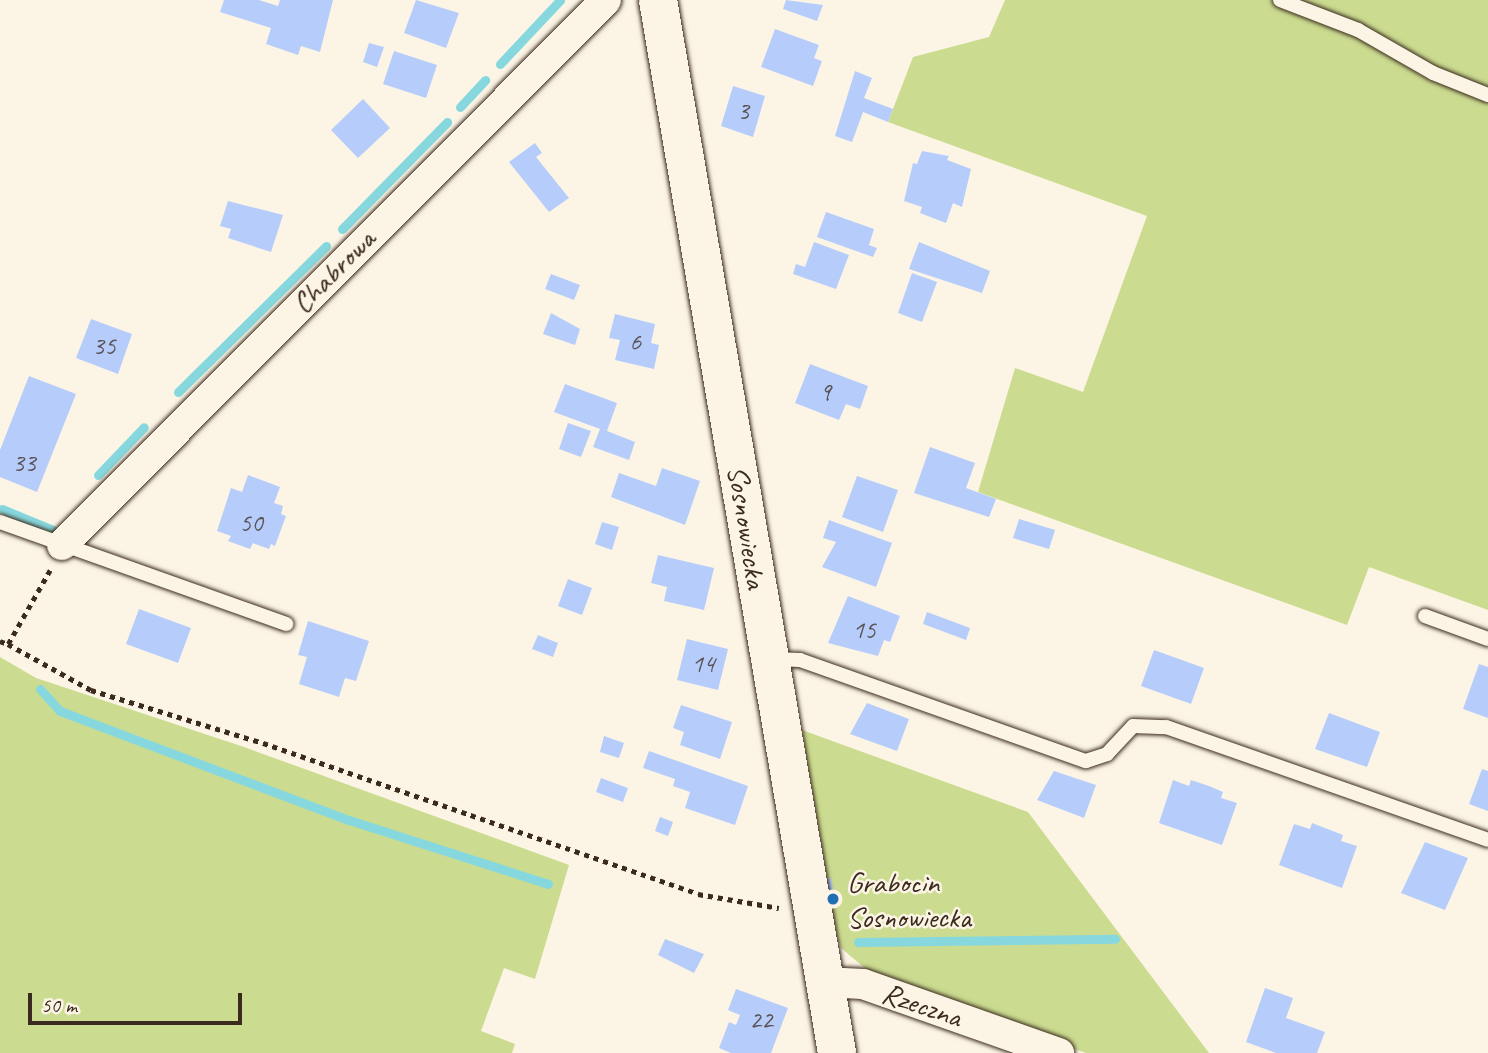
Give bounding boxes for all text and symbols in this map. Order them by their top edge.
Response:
house number: 3 [737,95,749,127]
street label: Chabrowa [284,222,382,320]
house number: 6 [629,326,641,358]
house number: 35 [92,330,116,362]
house number: 9 [819,376,831,408]
house number: 33 [12,447,36,479]
street label: Sosnowiecka [720,463,774,591]
house number: 50 [239,507,263,539]
house number: 15 [852,614,876,646]
house number: 14 [691,648,715,680]
place label: Grabocin Sosnowiecka [847,864,971,934]
marker: Grabocin Sosnowiecka [825,891,841,907]
street label: Rzeczna [878,975,966,1035]
scale bar [32,979,245,1023]
text: 50 m [41,992,77,1018]
house number: 22 [749,1004,773,1036]

